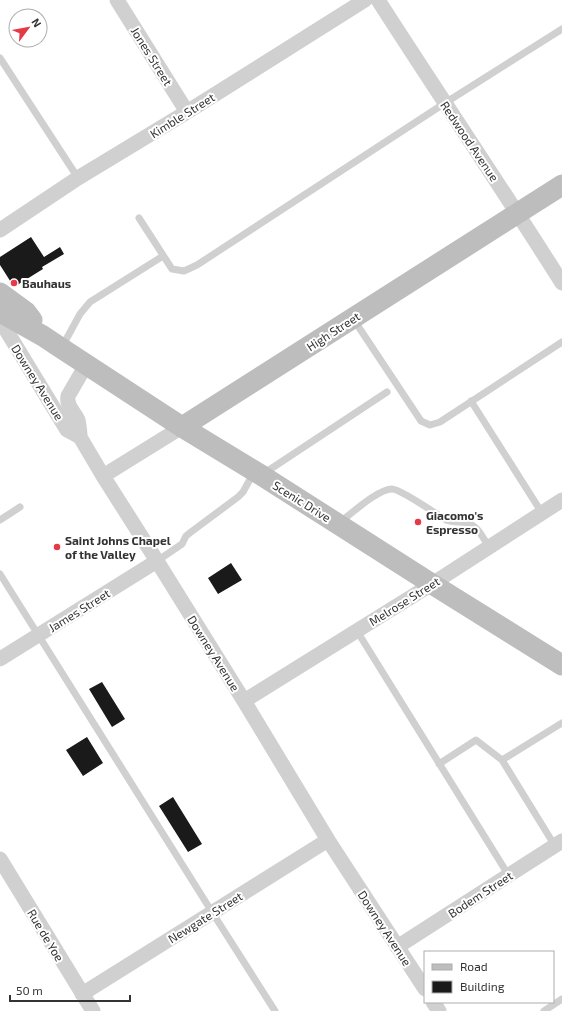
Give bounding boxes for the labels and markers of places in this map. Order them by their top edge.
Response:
place label: Bauhaus [22,276,71,290]
marker: Bauhaus [9,278,19,288]
place label: Giacomo's Espresso [426,508,483,536]
marker: Giacomo's Espresso [413,517,423,527]
place label: Saint Johns Chapel of the Valley [65,533,171,562]
marker: Saint Johns Chapel of the Valley [52,542,62,552]

